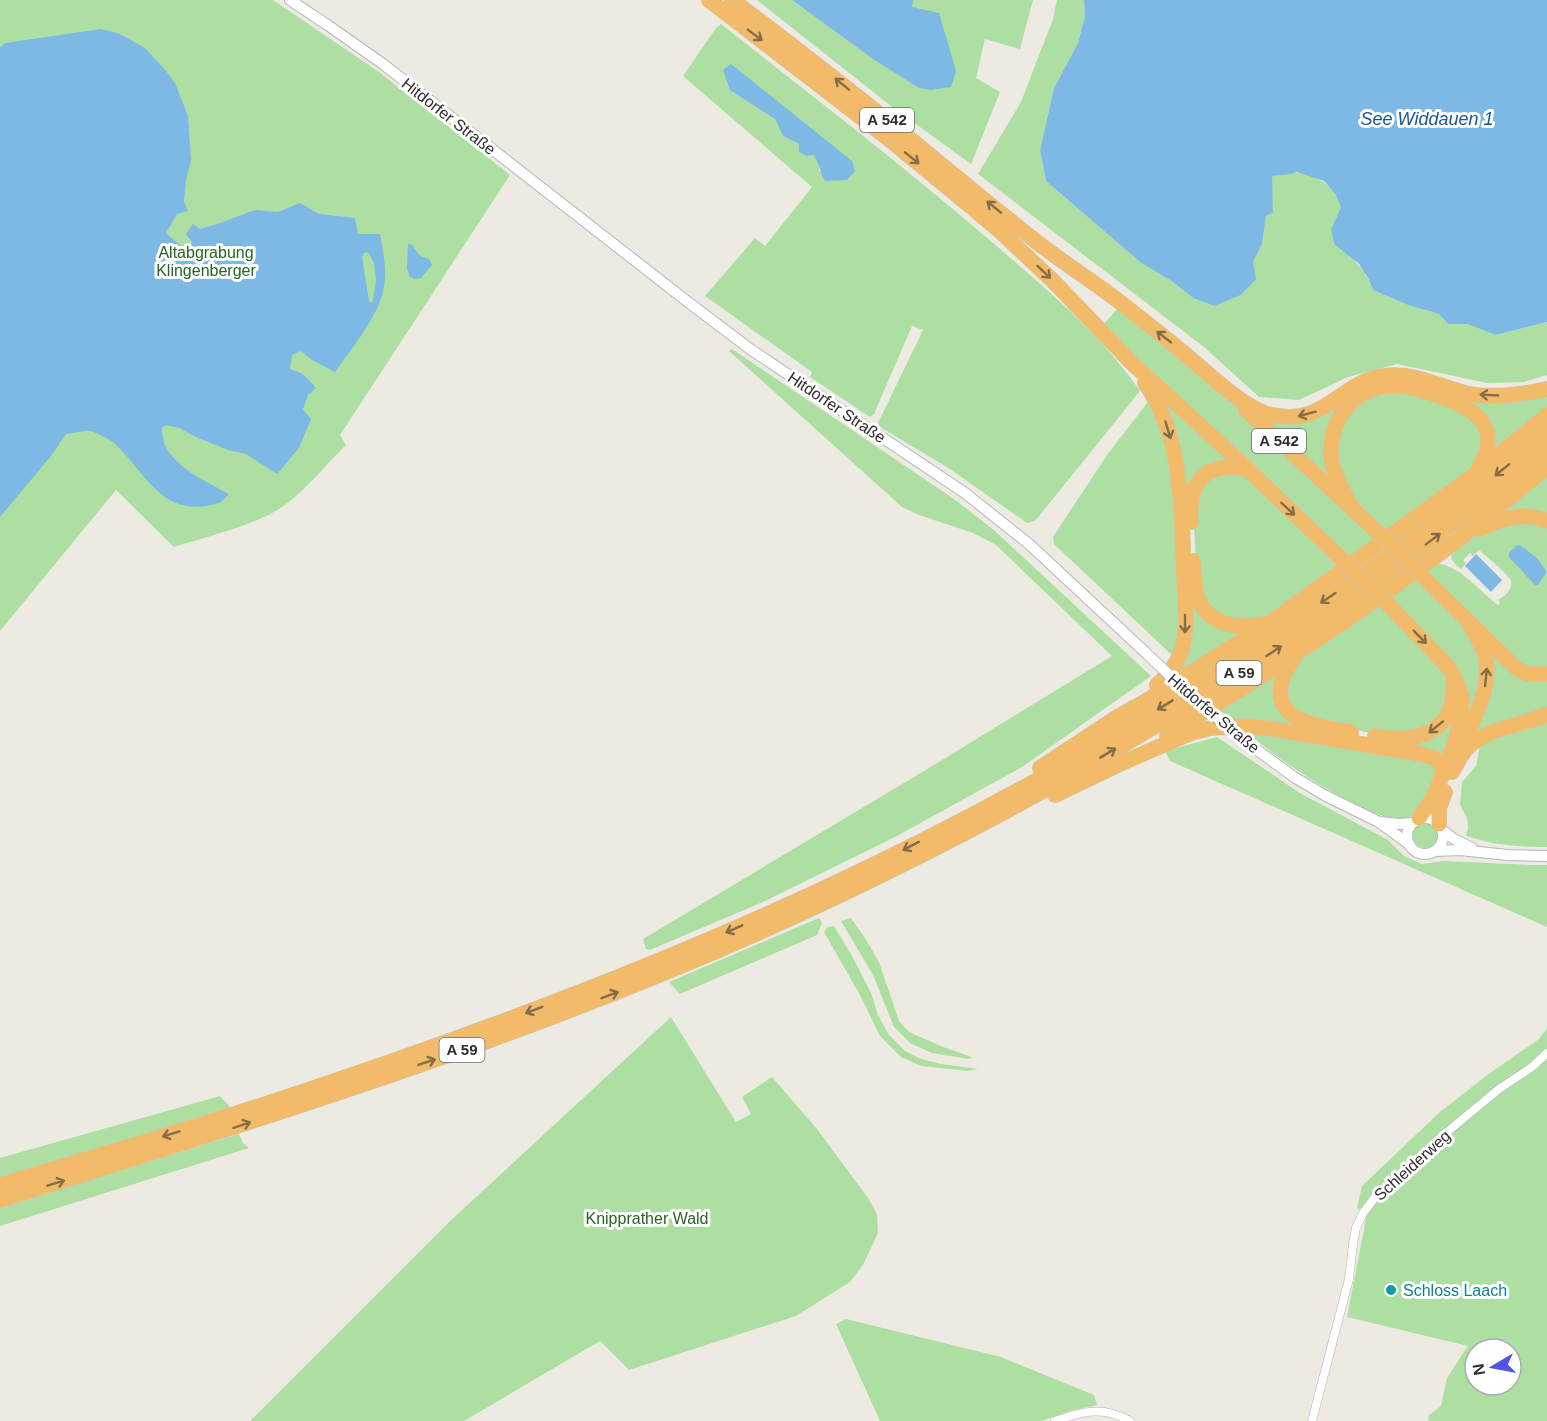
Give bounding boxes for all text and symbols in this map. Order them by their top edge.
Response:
one-way arrow [747,28,763,41]
street label: Hitdorfer Straße [399,75,499,158]
one-way arrow [834,78,850,91]
road number: A 542 [860,108,914,132]
water label: See Widdauen 1 [1361,109,1493,129]
one-way arrow [904,151,919,165]
one-way arrow [986,200,1002,213]
park label: Altabgrabung Klingenberger [156,244,256,279]
one-way arrow [1036,265,1051,279]
one-way arrow [1156,330,1172,343]
street label: Hitdorfer Straße [785,369,889,446]
one-way arrow [1480,389,1500,400]
one-way arrow [1298,408,1317,420]
one-way arrow [1163,420,1174,439]
road number: A 542 [1252,429,1306,453]
one-way arrow [1494,463,1510,476]
one-way arrow [1281,502,1296,516]
one-way arrow [1425,532,1441,545]
one-way arrow [1320,592,1337,604]
one-way arrow [1179,613,1191,633]
one-way arrow [1413,630,1428,645]
one-way arrow [1265,644,1282,656]
road number: A 59 [1216,661,1262,685]
one-way arrow [1481,668,1492,688]
street label: Hitdorfer Straße [1165,670,1263,757]
one-way arrow [1157,700,1174,712]
one-way arrow [1428,720,1444,733]
one-way arrow [1099,747,1116,759]
one-way arrow [902,841,920,852]
one-way arrow [726,923,744,935]
one-way arrow [600,988,618,999]
one-way arrow [525,1005,544,1016]
road number: A 59 [440,1038,484,1062]
one-way arrow [417,1055,436,1066]
one-way arrow [232,1119,251,1130]
street label: Schleiderweg [1371,1127,1454,1204]
one-way arrow [162,1129,181,1140]
one-way arrow [46,1177,65,1188]
park label: Knipprather Wald [585,1210,709,1227]
place label: Schloss Laach [1403,1282,1507,1299]
marker: Schloss Laach [1384,1283,1398,1297]
north arrow [1463,1337,1523,1397]
text: N [1469,1362,1488,1377]

